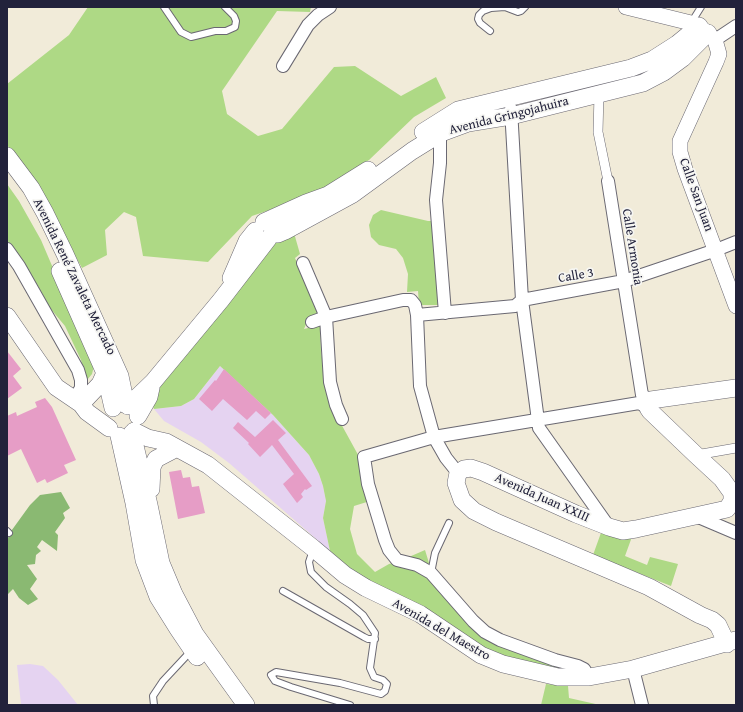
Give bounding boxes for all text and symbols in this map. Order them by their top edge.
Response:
street label: Avenida Gringojahuira [448,94,570,138]
street label: Calle San Juan [676,156,716,234]
street label: Avenida René Zavaleta Mercado [29,196,119,358]
street label: Calle Armonia [618,208,646,286]
street label: Calle 3 [557,265,595,287]
street label: Avenida Juan XXIII [492,470,592,526]
street label: Avenida del Maestro [389,596,493,664]

